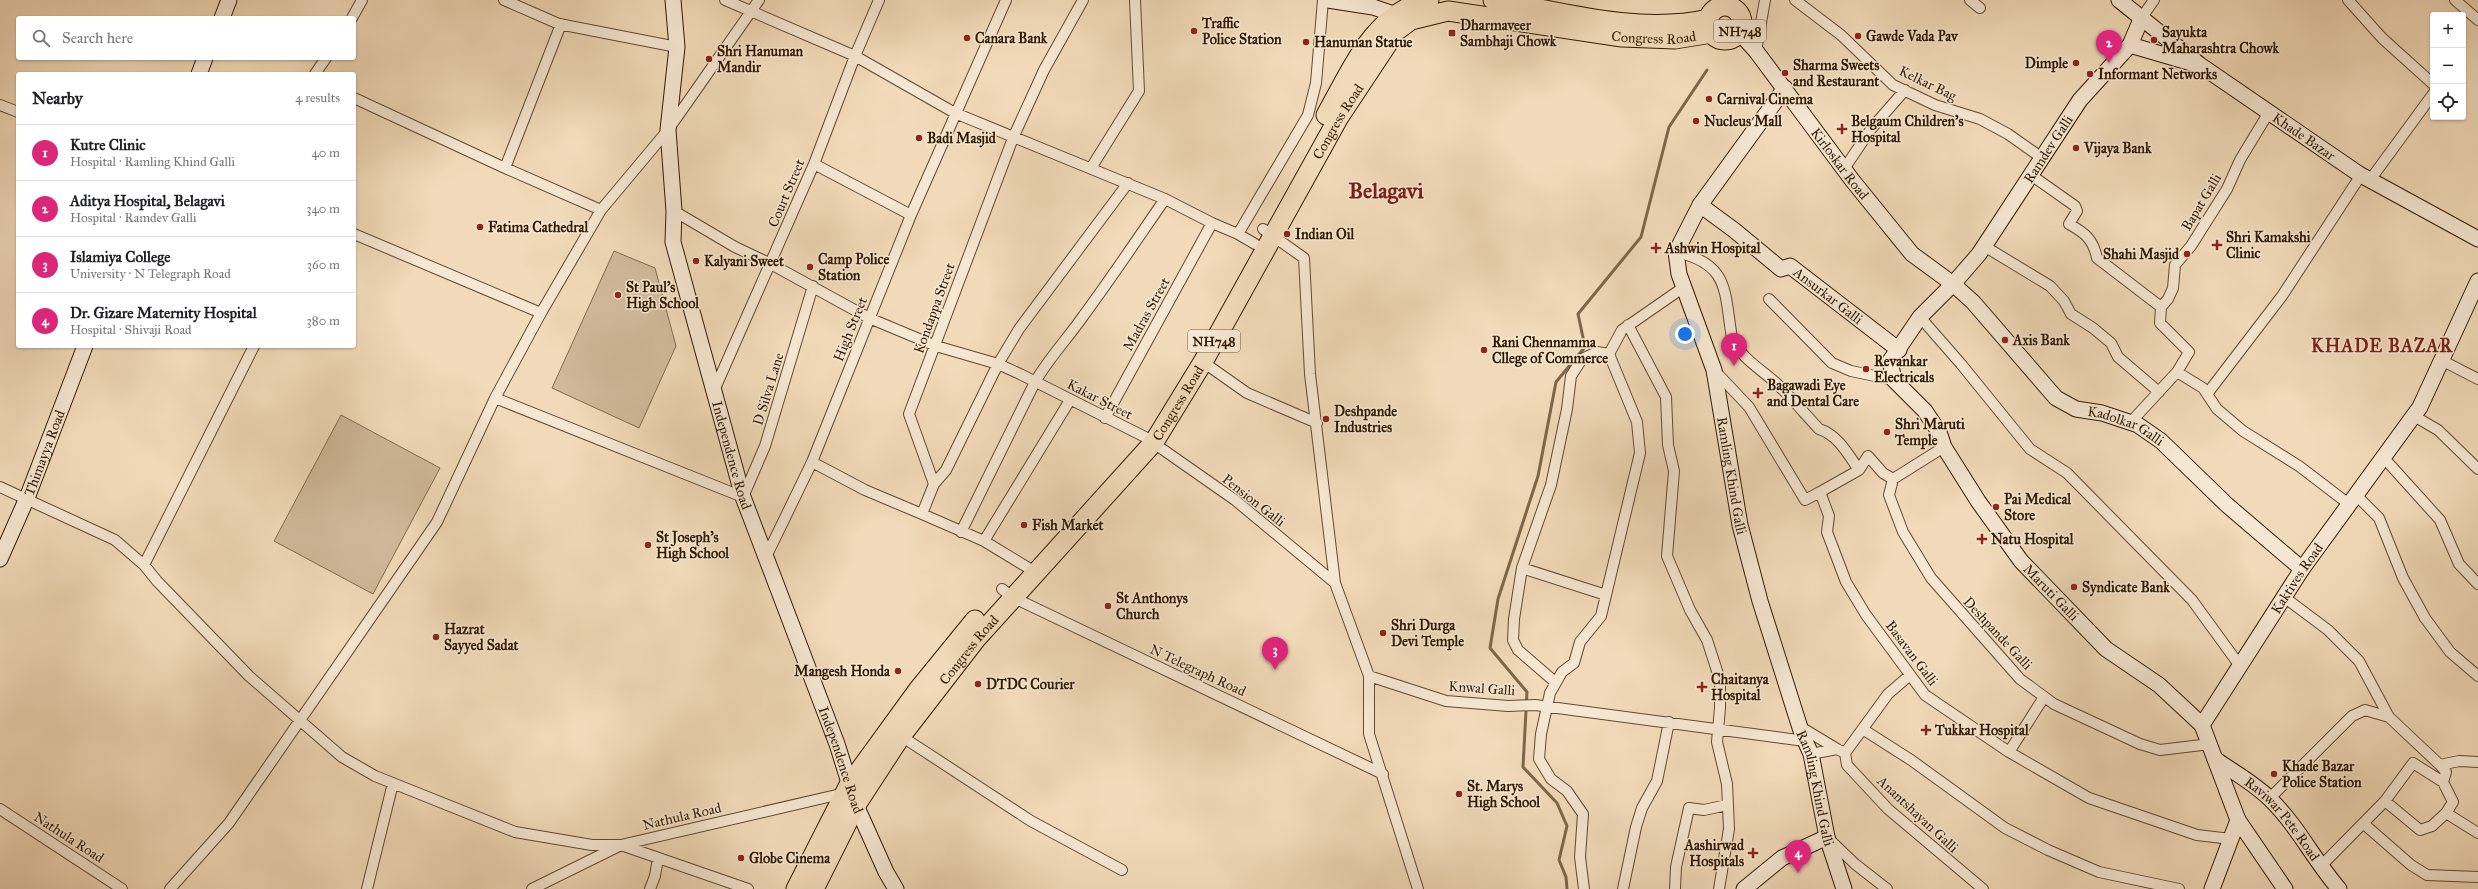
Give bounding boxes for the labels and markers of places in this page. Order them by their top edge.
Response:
place label: Traffic Police Station [1201,15,1282,48]
place label: Dharmaveer Sambhaji Chowk [1460,17,1557,51]
place label: Sayukta Maharashtra Chowk [2162,24,2280,57]
marker: Traffic Police Station [1189,26,1199,36]
marker: Dharmaveer Sambhaji Chowk [1447,28,1457,38]
place label: Gawde Vada Pav [1866,28,1959,45]
place label: Canara Bank [975,30,1048,47]
pin: 2 [2096,30,2122,63]
marker: Gawde Vada Pav [1853,31,1863,41]
marker: Canara Bank [962,33,972,43]
place label: Hanuman Statue [1314,34,1413,51]
marker: Sayukta Maharashtra Chowk [2149,35,2159,45]
marker: Hanuman Statue [1301,37,1311,47]
place label: Shri Hanuman Mandir [717,43,804,76]
marker: Shri Hanuman Mandir [704,54,714,64]
place label: Dimple [2025,55,2068,73]
place label: Sharma Sweets and Restaurant [1793,57,1879,90]
marker: Dimple [2071,58,2081,68]
place label: Informant Networks [2098,66,2217,83]
marker: Sharma Sweets and Restaurant [1780,68,1790,78]
marker: Informant Networks [2085,69,2095,79]
place label: Carnival Cinema [1717,91,1814,108]
marker: Carnival Cinema [1704,94,1714,104]
place label: Nucleus Mall [1704,113,1783,130]
place label: Belgaum Children's Hospital [1851,113,1964,147]
marker: Nucleus Mall [1691,116,1701,126]
marker: Belgaum Children's Hospital [1836,123,1848,135]
place label: Badi Masjid [927,130,997,148]
marker: Badi Masjid [914,133,924,143]
place label: Vijaya Bank [2083,140,2152,158]
marker: Vijaya Bank [2071,143,2081,153]
place label: Fatima Cathedral [488,219,589,236]
marker: Fatima Cathedral [475,222,485,232]
place label: Indian Oil [1295,226,1355,243]
marker: Indian Oil [1282,229,1292,239]
place label: Shri Kamakshi Clinic [2226,229,2311,262]
marker: Shri Kamakshi Clinic [2211,239,2223,251]
place label: Ashwin Hospital [1664,240,1762,258]
marker: Ashwin Hospital [1650,242,1662,254]
place label: Shahi Masjid [2103,246,2180,264]
marker: Shahi Masjid [2182,249,2192,259]
place label: Camp Police Station [818,251,890,284]
place label: Kalyani Sweet [704,253,784,271]
marker: Kalyani Sweet [691,256,701,266]
marker: Camp Police Station [805,262,815,272]
place label: St Paul's High School [626,279,700,313]
marker: St Paul's High School [613,290,623,300]
place label: Axis Bank [2012,332,2070,349]
pin: 1 [1721,333,1747,366]
place label: Rani Chennamma Cllege of Commerce [1492,334,1608,368]
marker: Axis Bank [2000,335,2010,345]
marker: Rani Chennamma Cllege of Commerce [1479,345,1489,355]
place label: Revankar Electricals [1874,353,1934,386]
marker: Revankar Electricals [1861,364,1871,374]
place label: Bagawadi Eye and Dental Care [1767,377,1859,410]
marker: Bagawadi Eye and Dental Care [1752,387,1764,399]
place label: Deshpande Industries [1334,403,1397,436]
marker: Deshpande Industries [1321,414,1331,424]
place label: Shri Maruti Temple [1894,416,1965,450]
marker: Shri Maruti Temple [1882,427,1892,437]
place label: Pai Medical Store [2004,491,2072,524]
marker: Pai Medical Store [1991,502,2001,512]
place label: Fish Market [1032,517,1104,534]
marker: Fish Market [1019,520,1029,530]
place label: St Joseph's High School [656,529,730,563]
place label: Natu Hospital [1991,531,2075,549]
marker: Natu Hospital [1976,533,1988,545]
marker: St Joseph's High School [643,540,653,550]
place label: Syndicate Bank [2082,579,2170,597]
marker: Syndicate Bank [2069,582,2079,592]
place label: St Anthonys Church [1116,590,1188,623]
marker: St Anthonys Church [1103,601,1113,611]
place label: Shri Durga Devi Temple [1391,617,1464,651]
place label: Hazrat Sayyed Sadat [444,621,519,655]
marker: Shri Durga Devi Temple [1378,628,1388,638]
marker: Hazrat Sayyed Sadat [431,632,441,642]
pin: 3 [1262,637,1288,670]
place label: Mangesh Honda [794,663,891,681]
marker: Mangesh Honda [893,666,903,676]
place label: Chaitanya Hospital [1711,671,1770,705]
place label: DTDC Courier [986,676,1075,693]
marker: DTDC Courier [973,679,983,689]
marker: Chaitanya Hospital [1696,681,1708,693]
place label: Tukkar Hospital [1934,722,2030,740]
marker: Tukkar Hospital [1920,724,1932,736]
place label: Khade Bazar Police Station [2282,758,2362,791]
marker: Khade Bazar Police Station [2269,769,2279,779]
place label: St. Marys High School [1467,778,1541,812]
marker: St. Marys High School [1454,789,1464,799]
place label: Aashirwad Hospitals [1684,837,1745,871]
pin: 4 [1785,840,1811,873]
marker: Aashirwad Hospitals [1747,847,1759,859]
place label: Globe Cinema [749,850,831,867]
marker: Globe Cinema [736,853,746,863]

